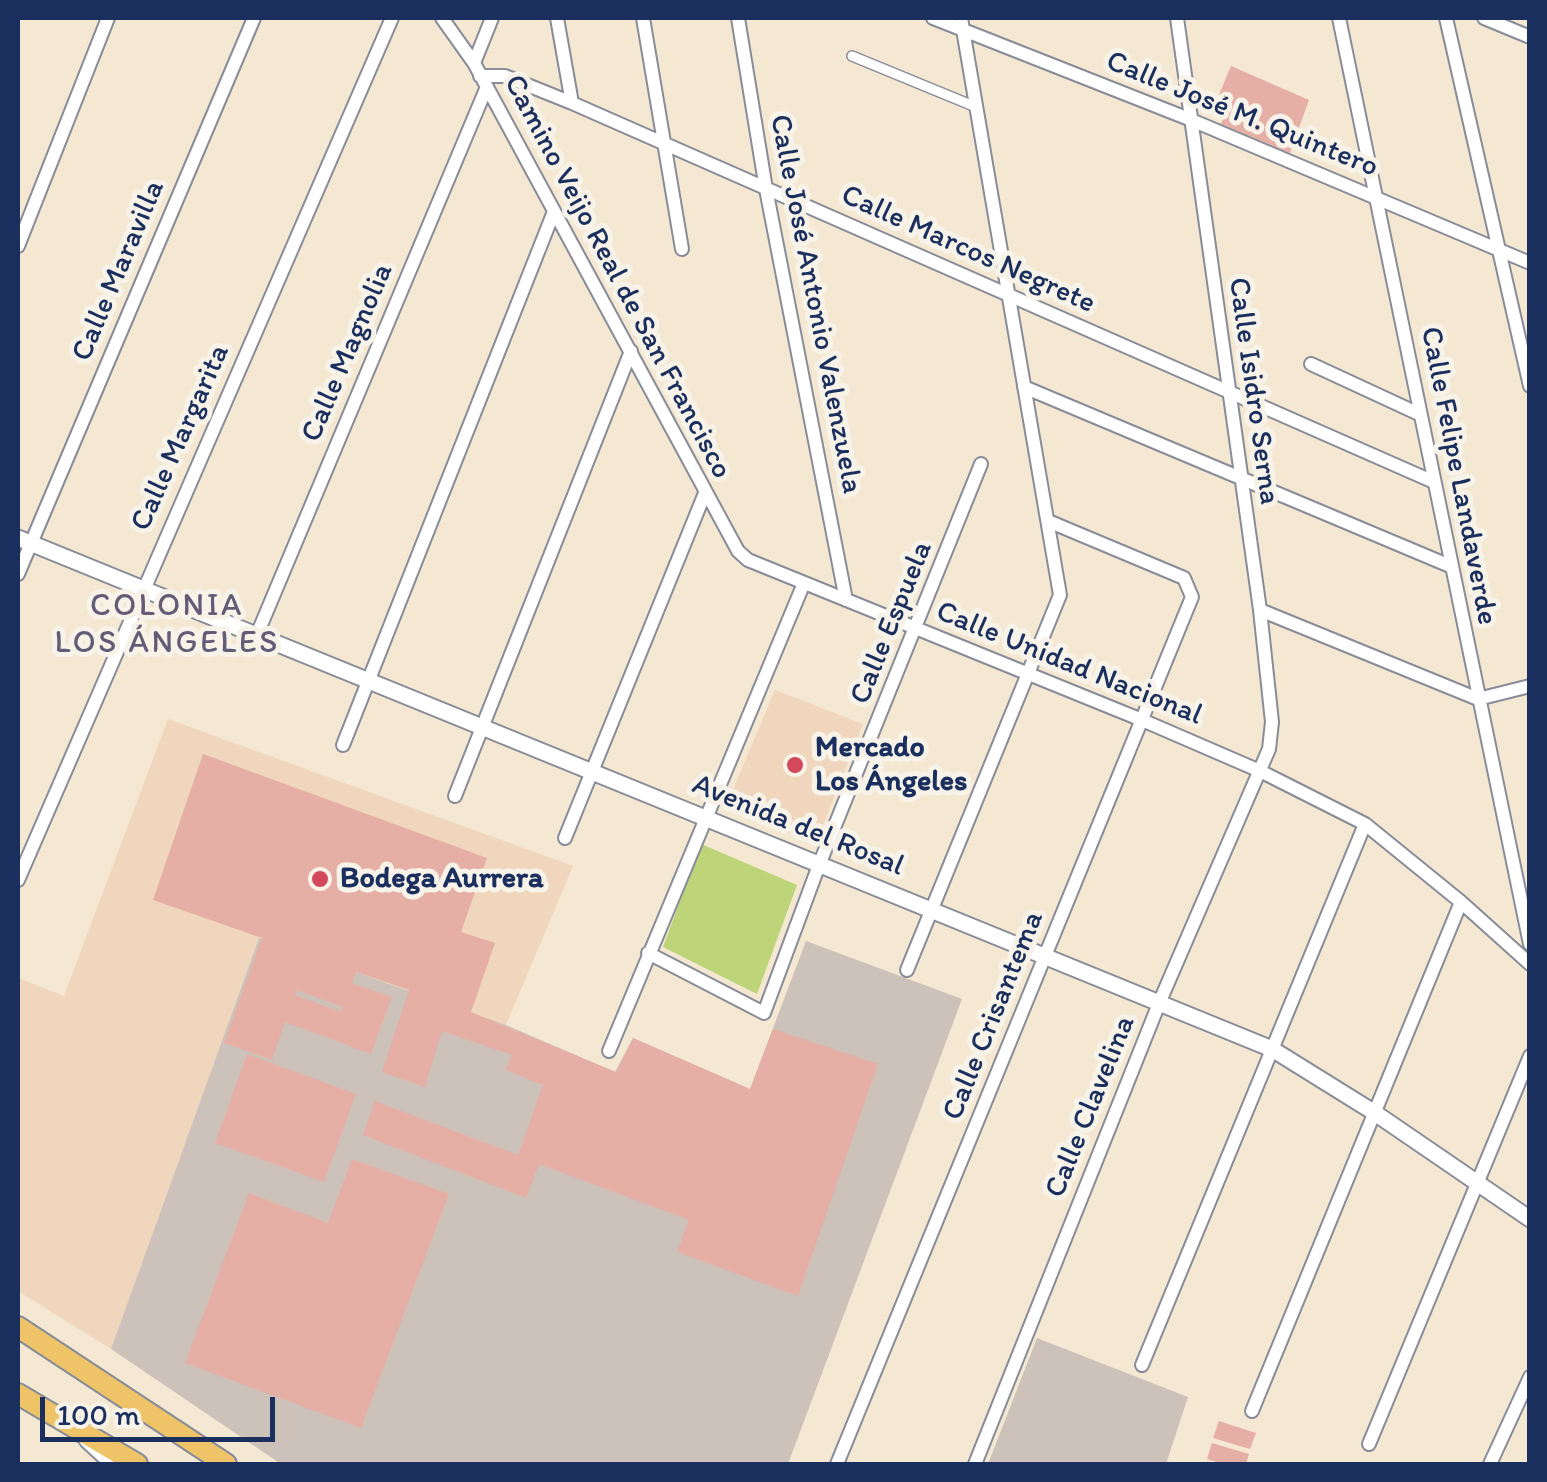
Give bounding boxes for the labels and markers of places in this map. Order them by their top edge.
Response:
place label: Mercado Los Ángeles [815,730,967,800]
marker: Mercado Los Ángeles [784,754,806,776]
place label: Bodega Aurrera [340,861,544,897]
marker: Bodega Aurrera [309,868,331,890]

